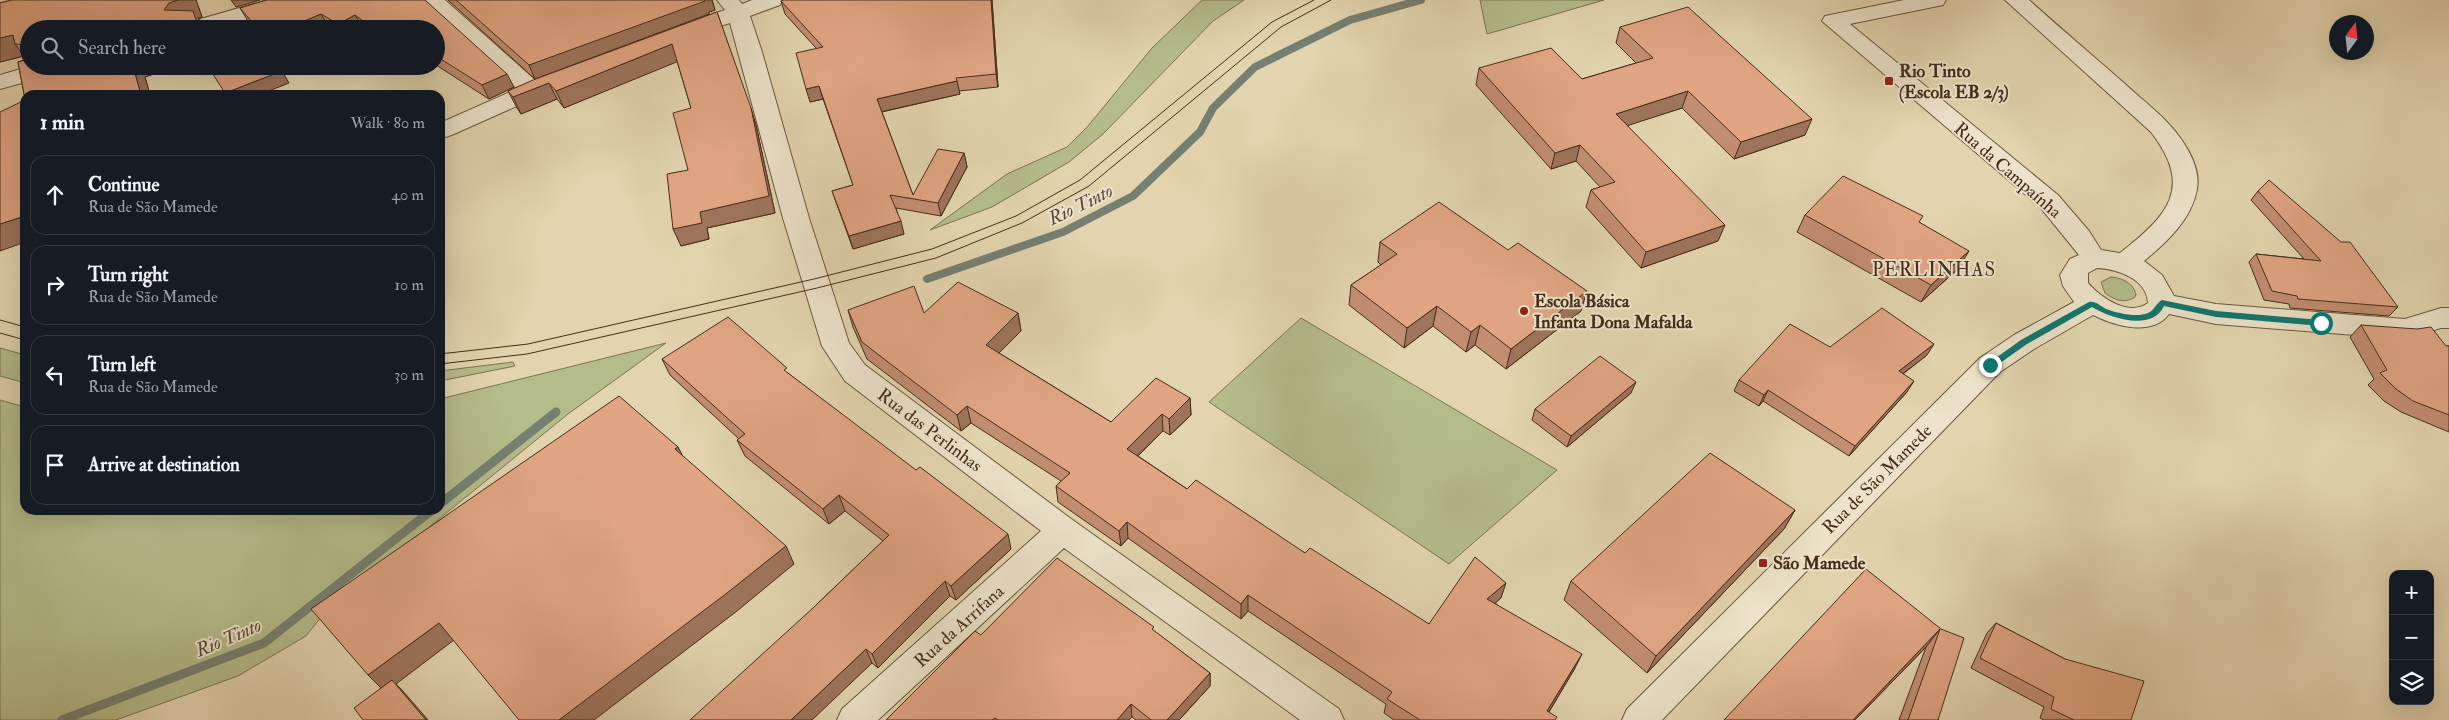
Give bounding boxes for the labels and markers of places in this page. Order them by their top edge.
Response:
place label: Rio Tinto (Escola EB 2/3) [1899,60,2009,104]
marker: Rio Tinto (Escola EB 2/3) [1883,75,1895,87]
place label: Escola Básica Infanta Dona Mafalda [1534,290,1693,334]
marker: Escola Básica Infanta Dona Mafalda [1518,305,1530,317]
place label: São Mamede [1773,552,1866,575]
marker: São Mamede [1757,557,1769,569]

